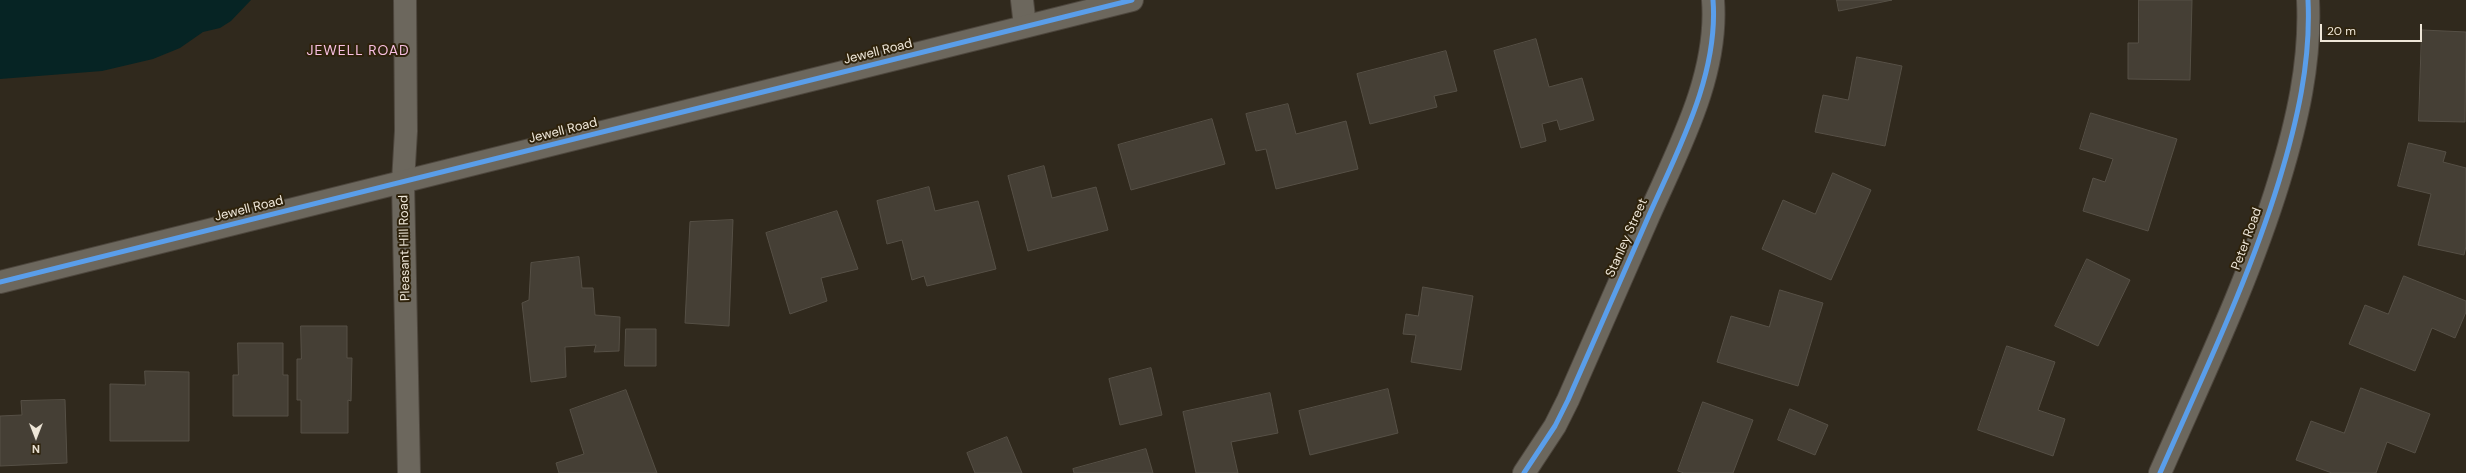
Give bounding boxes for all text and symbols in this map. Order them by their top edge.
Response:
scale bar [2322,16,2424,42]
text: 20 m [2327,23,2356,39]
street label: Jewell Road [842,36,914,68]
district label: JEWELL ROAD [306,43,410,59]
street label: Jewell Road [527,115,599,147]
street label: Jewell Road [213,193,285,225]
street label: Pleasant Hill Road [396,195,414,301]
street label: Stanley Street [1603,196,1651,280]
street label: Peter Road [2229,206,2265,272]
north arrow [16,417,56,457]
text: N [32,442,40,456]

